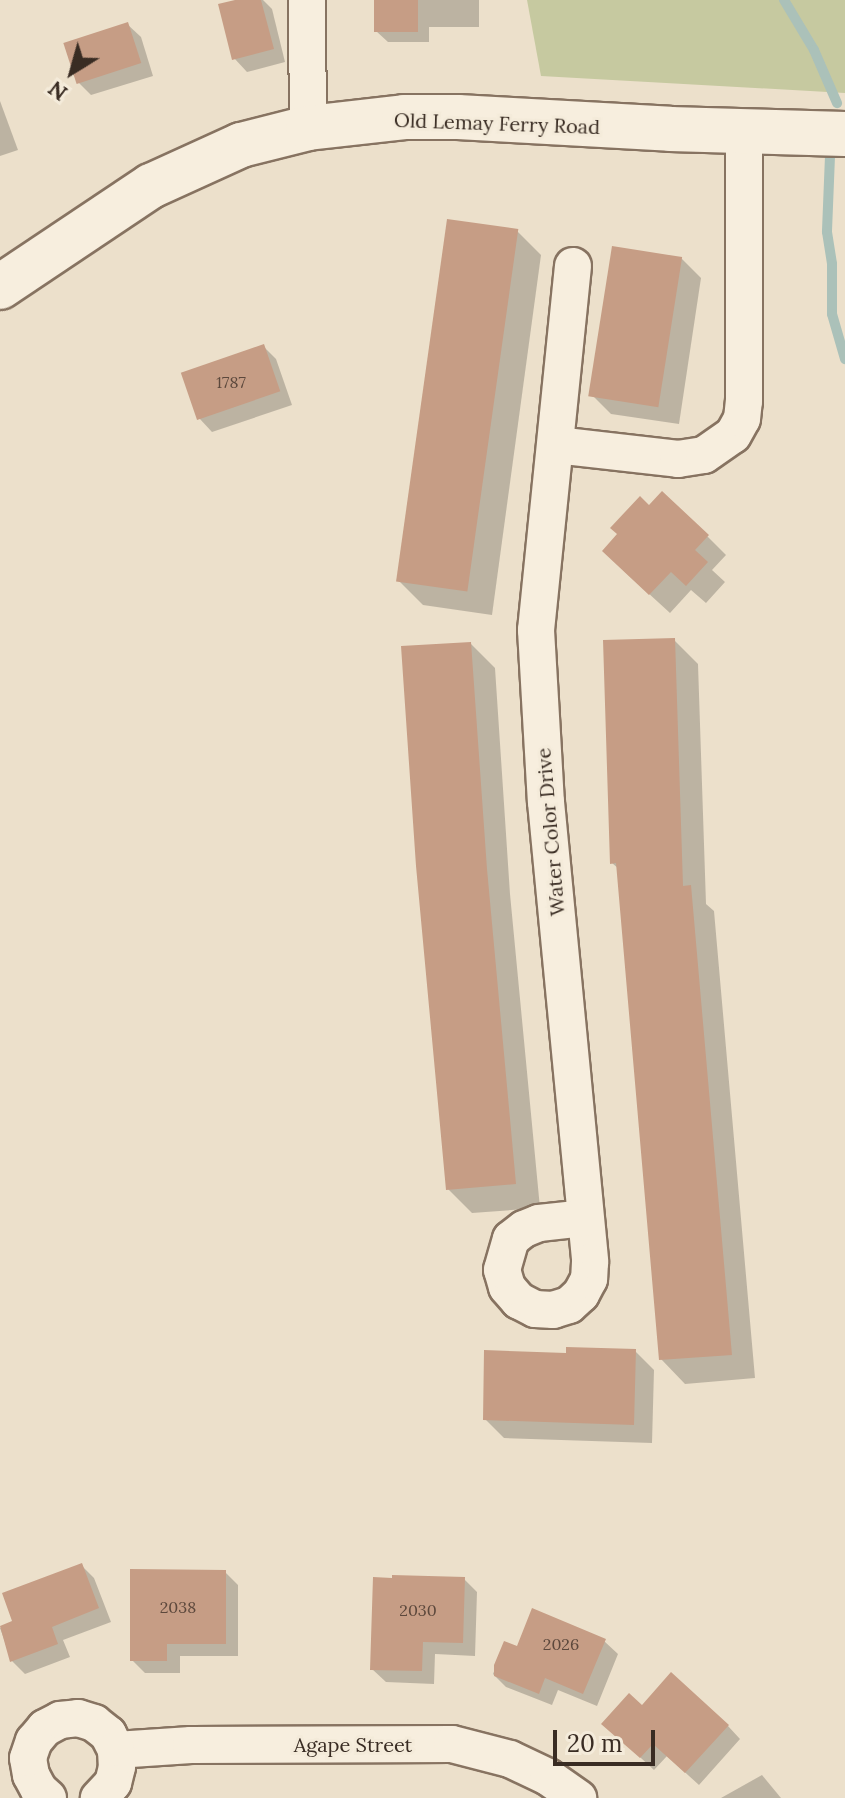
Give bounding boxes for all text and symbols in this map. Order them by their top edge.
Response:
north arrow [32,32,112,112]
text: N [42,75,73,107]
street label: Old Lemay Ferry Road [394,107,600,139]
house number: 1787 [216,372,246,392]
street label: Water Color Drive [531,747,569,917]
house number: 2038 [160,1597,196,1617]
house number: 2030 [399,1600,437,1620]
house number: 2026 [543,1634,579,1654]
scale bar [557,1714,659,1764]
text: 20 m [567,1728,623,1759]
street label: Agape Street [294,1732,412,1756]

